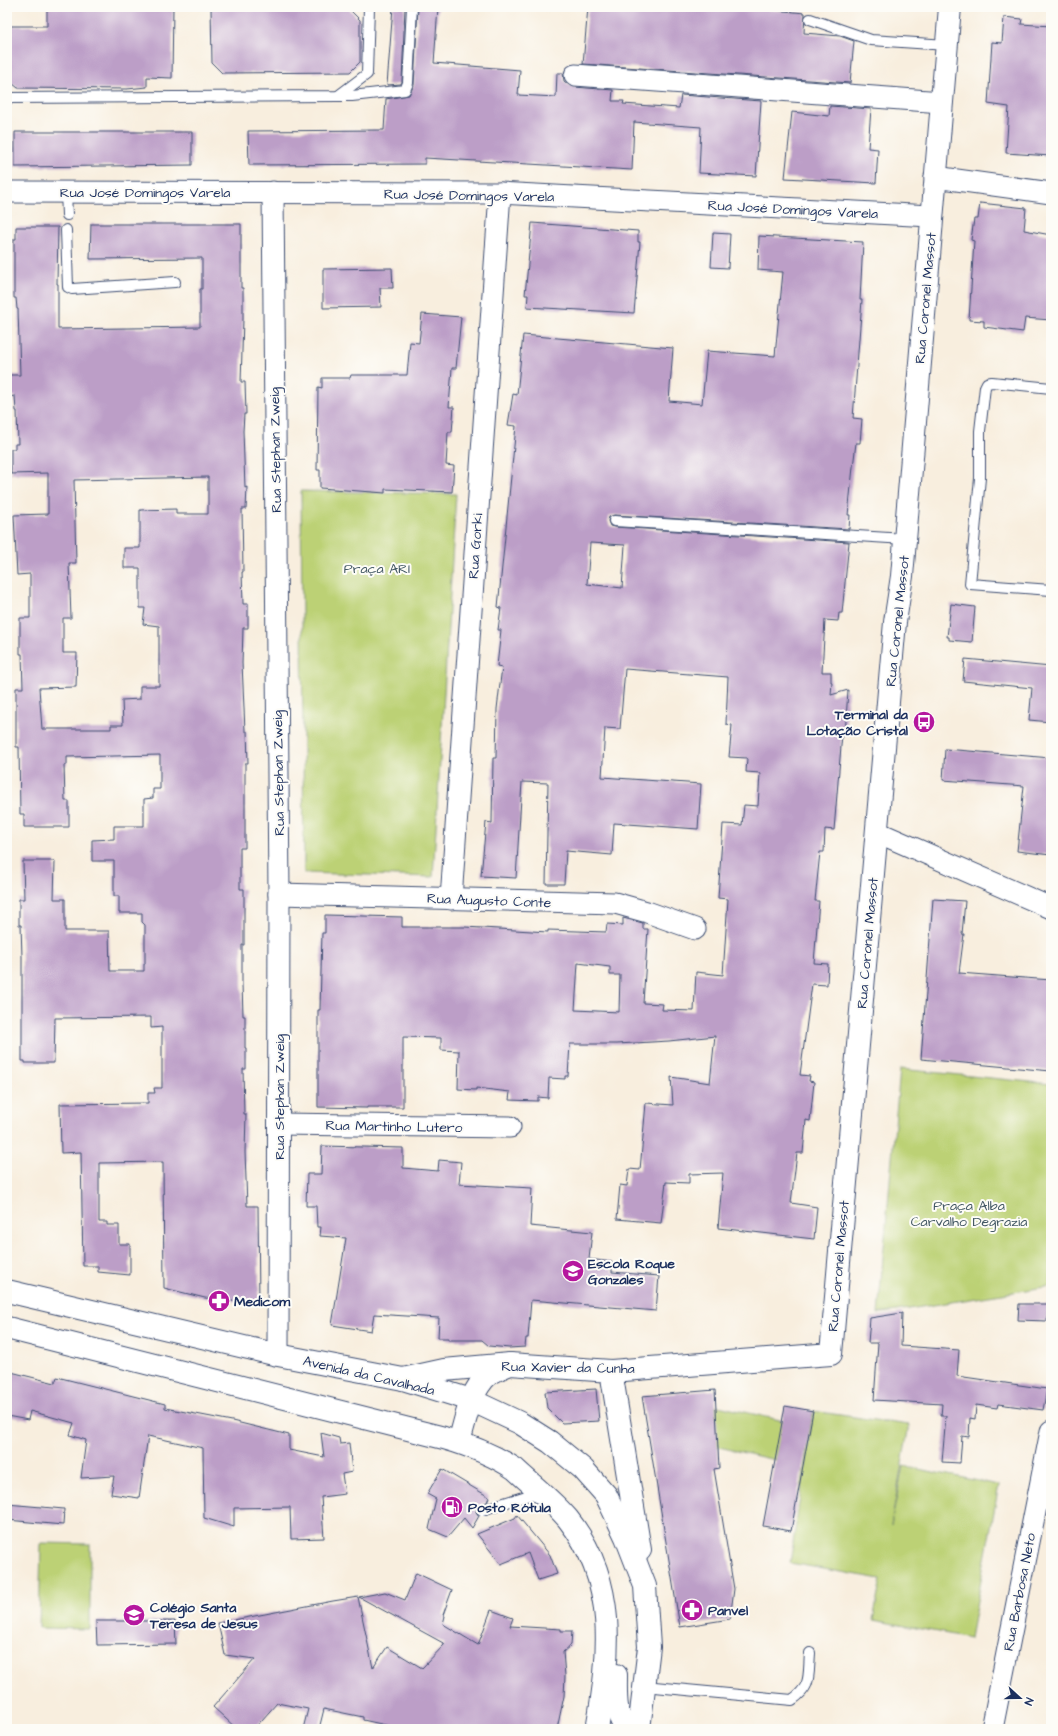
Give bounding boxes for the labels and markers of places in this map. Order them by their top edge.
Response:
place label: Terminal da Lotação Cristal [806,705,909,741]
bus stop icon: Terminal da Lotação Cristal [911,709,937,735]
place label: Escola Roque Gonzales [588,1254,675,1290]
school or university icon: Escola Roque Gonzales [560,1258,586,1284]
pharmacy icon: Medicom [206,1288,232,1314]
place label: Medicom [234,1292,291,1312]
fuel station icon: Posto Rótula [439,1494,465,1520]
place label: Posto Rótula [468,1498,552,1518]
pharmacy icon: Panvel [679,1597,705,1623]
place label: Colégio Santa Teresa de Jesus [149,1598,258,1634]
place label: Panvel [708,1601,749,1621]
school or university icon: Colégio Santa Teresa de Jesus [121,1602,147,1628]

